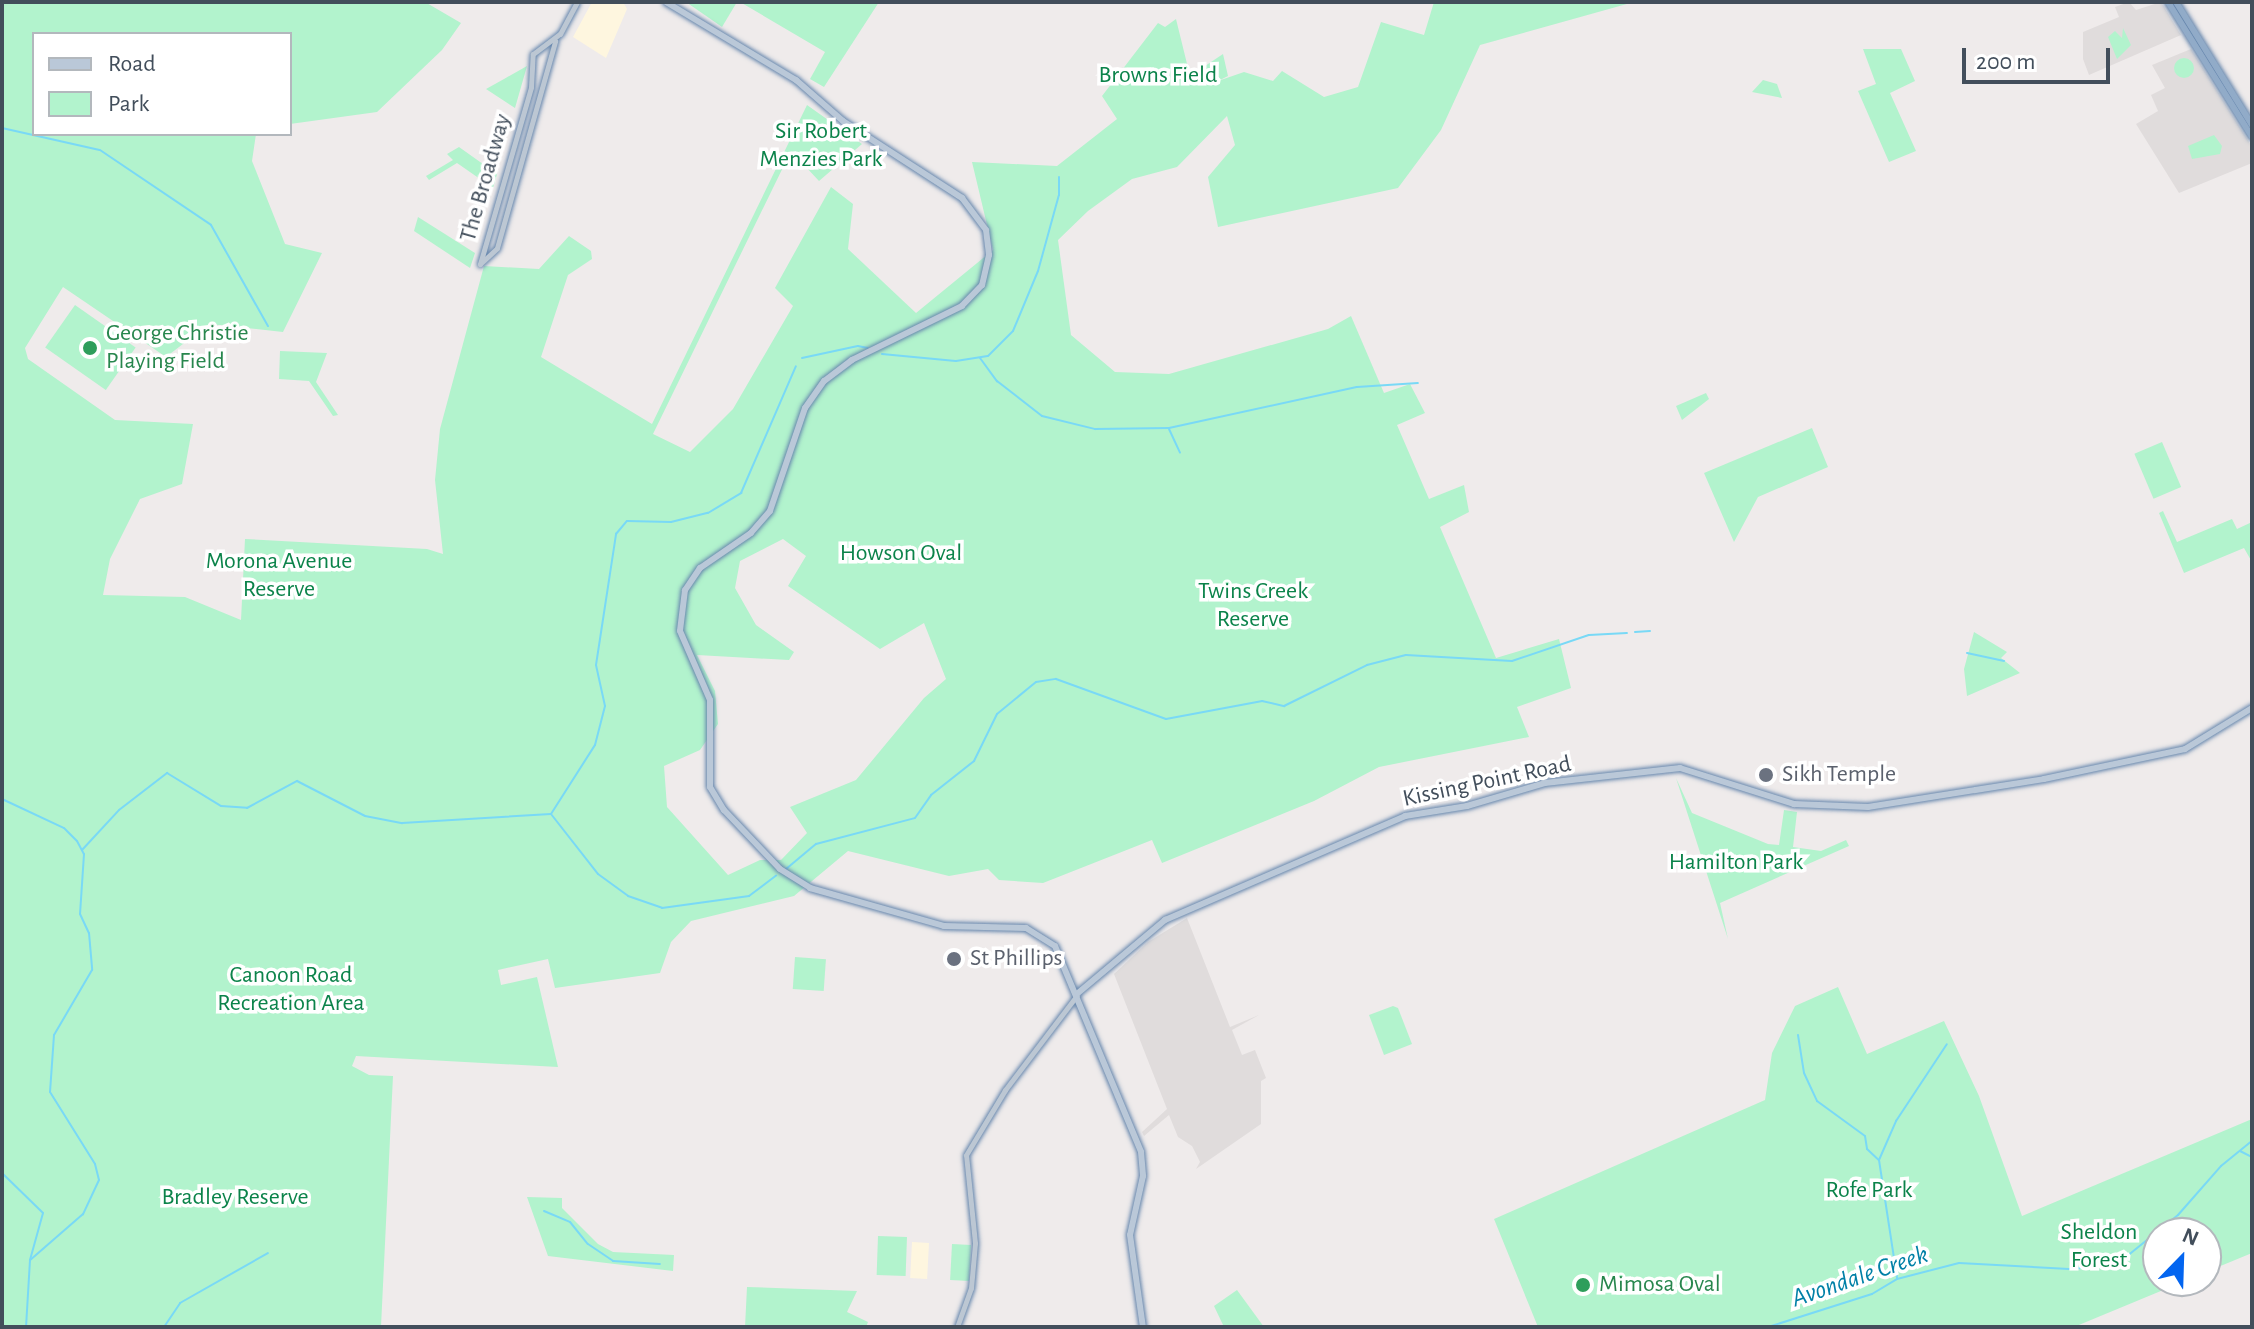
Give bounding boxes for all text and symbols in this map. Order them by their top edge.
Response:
legend [32,32,292,136]
scale bar [1966,32,2114,82]
text: 200 m [1976,50,2035,74]
text: Road [108,52,156,76]
park label: Browns Field [1099,62,1217,90]
text: Park [108,92,149,116]
street label: The Broadway [454,111,518,245]
park label: Sir Robert Menzies Park [760,118,882,174]
place label: George Christie Playing Field [106,320,249,376]
marker: George Christie Playing Field [81,339,99,357]
park label: Howson Oval [840,540,962,568]
park label: Morona Avenue Reserve [206,548,352,604]
park label: Twins Creek Reserve [1198,578,1308,634]
street label: Kissing Point Road [1400,750,1574,814]
place label: Sikh Temple [1782,761,1896,789]
marker: Sikh Temple [1757,766,1775,784]
park label: Hamilton Park [1669,849,1803,877]
place label: St Phillips [970,945,1062,973]
marker: St Phillips [945,950,963,968]
park label: Canoon Road Recreation Area [217,962,365,1018]
park label: Rofe Park [1825,1177,1913,1205]
park label: Bradley Reserve [161,1184,309,1212]
north arrow [2142,1217,2222,1297]
park label: Sheldon Forest [2061,1219,2137,1275]
text: N [2179,1224,2202,1250]
water label: Avondale Creek [1788,1239,1932,1315]
place label: Mimosa Oval [1599,1271,1721,1299]
marker: Mimosa Oval [1574,1276,1592,1294]

